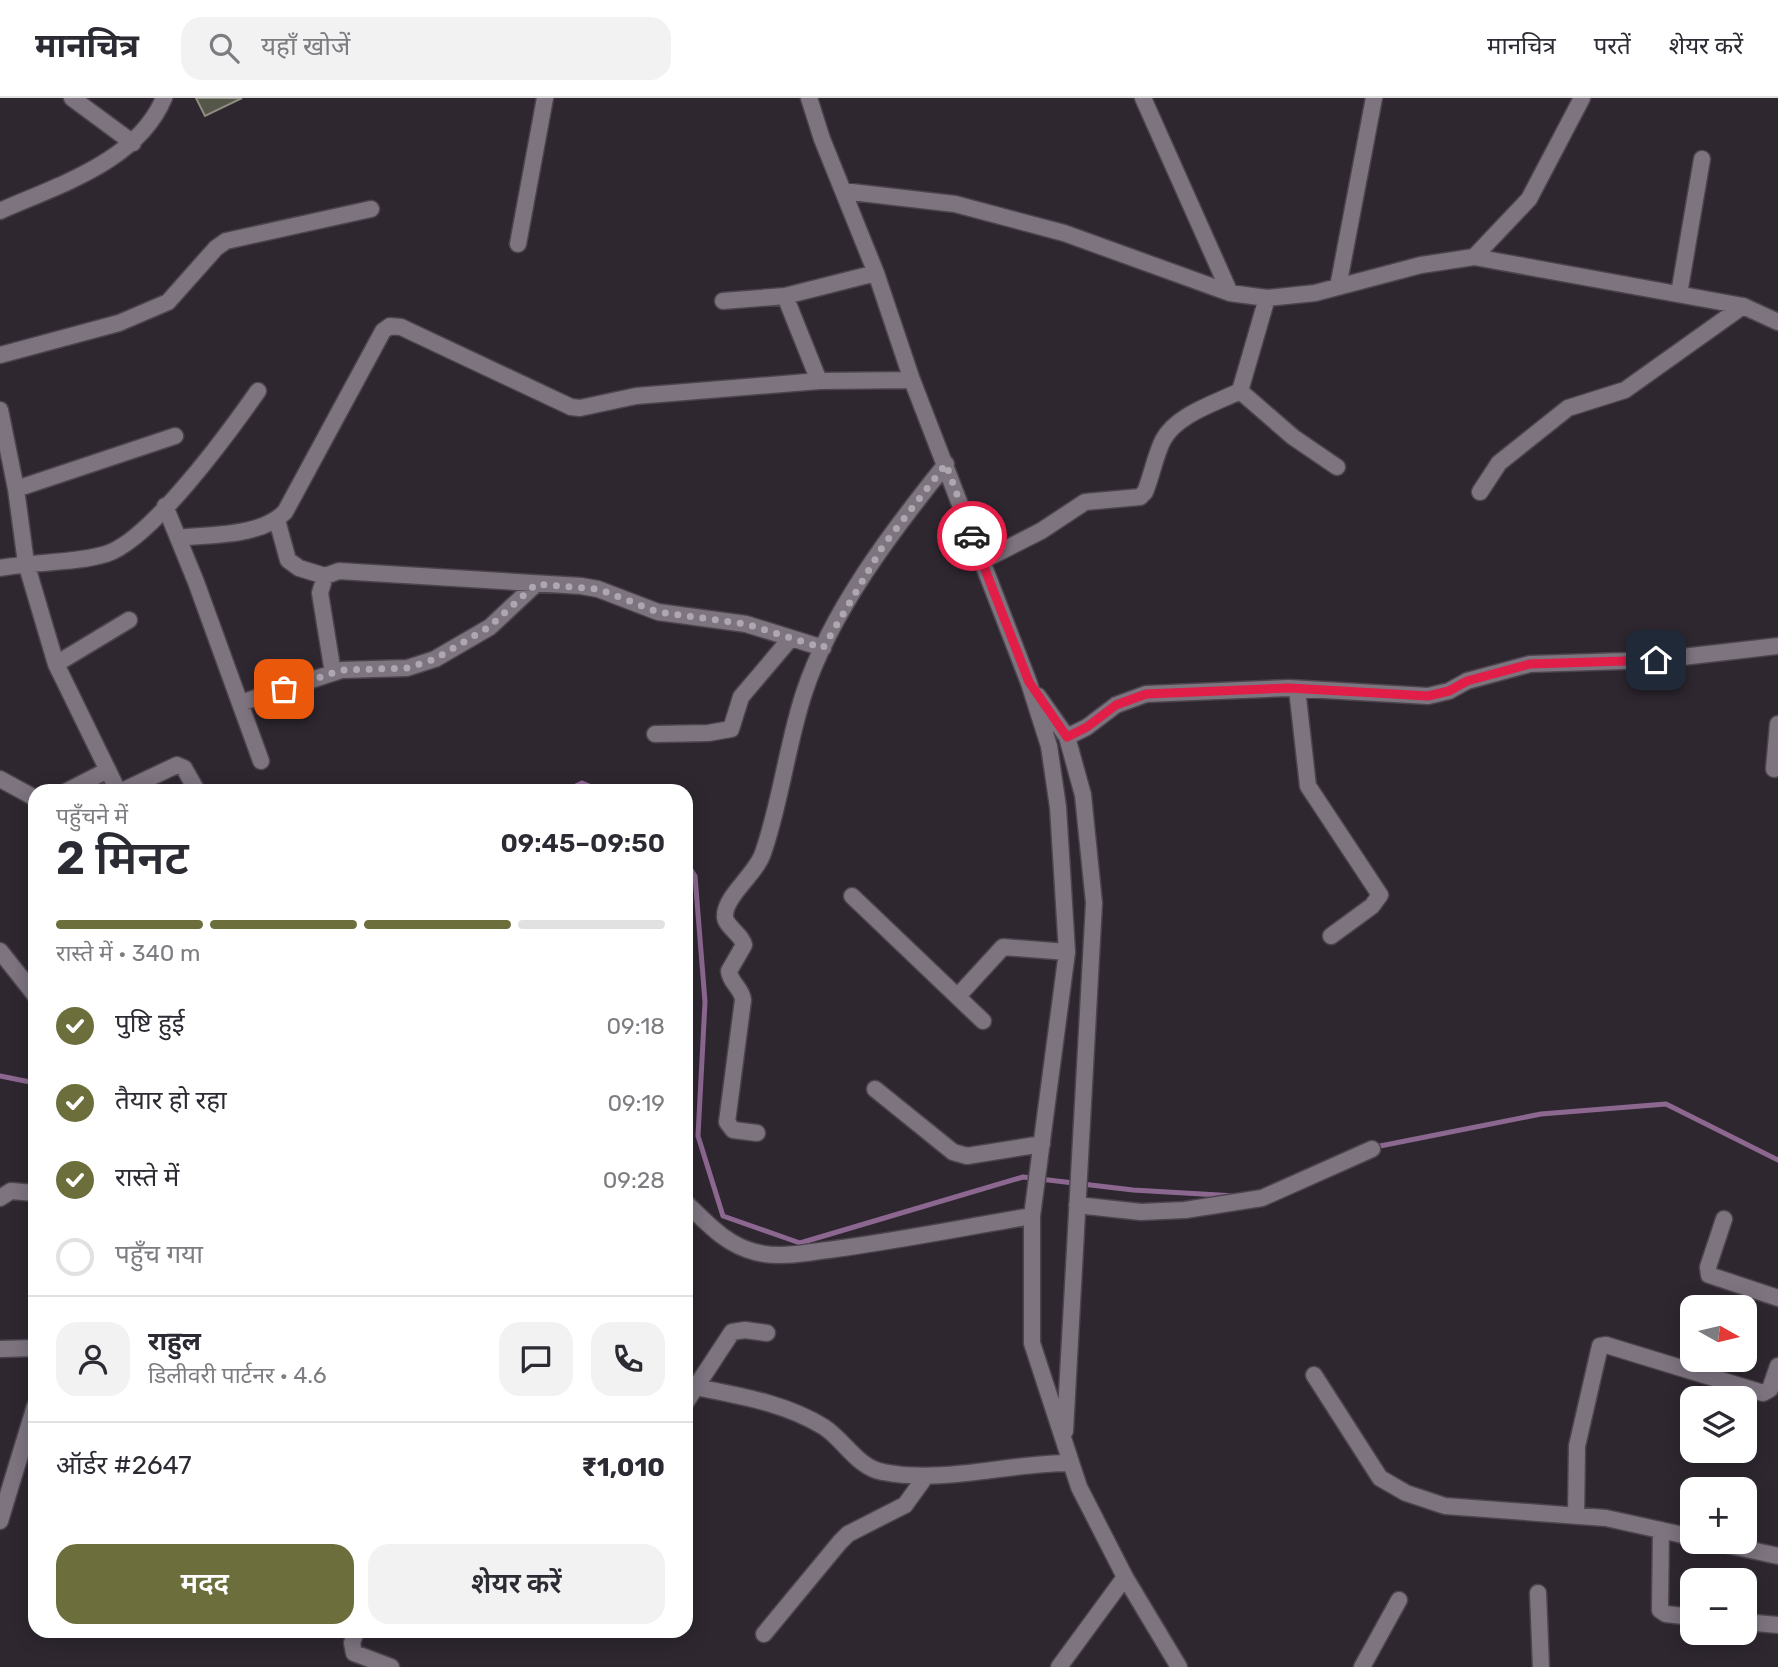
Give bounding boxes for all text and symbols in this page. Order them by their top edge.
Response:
search box [181,17,671,80]
text: मानचित्र [35,26,139,65]
icon: search [205,29,243,67]
text: यहाँ खोजें [261,31,350,62]
text: मानचित्र [1487,32,1556,60]
text: परतें [1594,32,1631,60]
text: शेयर करें [1669,32,1743,60]
courier [937,501,1007,571]
icon: car [953,517,991,555]
pin [1626,630,1686,690]
icon: home [1637,641,1675,679]
pin [254,659,314,719]
icon: bag [265,670,303,708]
text: पहुँचने में [56,802,128,830]
text: 09:45–09:50 [500,828,665,859]
text: 2 मिनट [56,831,189,886]
text: रास्ते में · 340 m [56,939,200,967]
icon: check [56,1007,94,1045]
text: पुष्टि हुई [115,1008,185,1039]
text: 09:18 [606,1012,665,1040]
icon: check [56,1084,94,1122]
text: तैयार हो रहा [115,1085,227,1116]
text: 09:19 [607,1089,665,1117]
icon: check [56,1161,94,1199]
text: रास्ते में [115,1162,179,1193]
text: 09:28 [603,1166,665,1194]
text: पहुँच गया [115,1239,203,1270]
north arrow [1680,1295,1757,1372]
map controls [1680,1295,1757,1645]
button: person [56,1322,130,1396]
button: chat [499,1322,573,1396]
button: phone [591,1322,665,1396]
text: राहुल [148,1326,201,1357]
text: डिलीवरी पार्टनर · 4.6 [148,1361,327,1389]
button: layers [1680,1386,1757,1463]
text: ऑर्डर #2647 [56,1450,192,1481]
text: ₹1,010 [581,1452,665,1483]
button: + [1680,1477,1757,1554]
button: मदद [56,1544,354,1624]
button: शेयर करें [368,1544,665,1624]
button: − [1680,1568,1757,1645]

